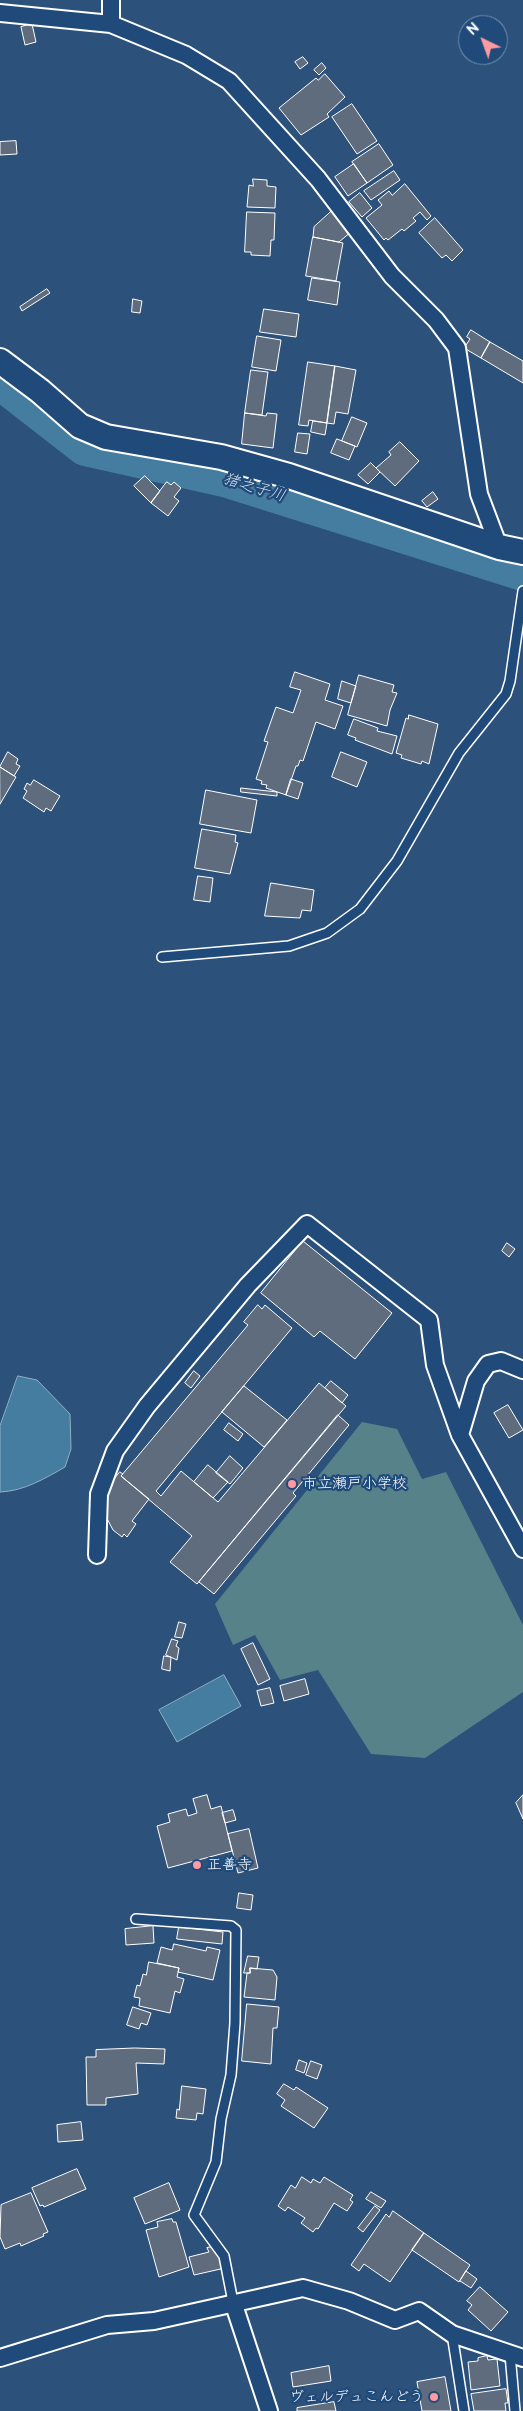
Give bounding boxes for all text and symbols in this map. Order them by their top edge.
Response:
north arrow [458,15,508,65]
text: N [464,19,483,39]
water label: 猪之子川 [221,469,287,507]
place label: 市立瀬戸小学校 [302,1475,407,1493]
marker: 市立瀬戸小学校 [286,1478,298,1490]
place label: 正善寺 [207,1856,252,1874]
marker: 正善寺 [191,1859,203,1871]
place label: ヴェルデュこんどう [289,2388,424,2406]
marker: ヴェルデュこんどう [428,2391,440,2403]

